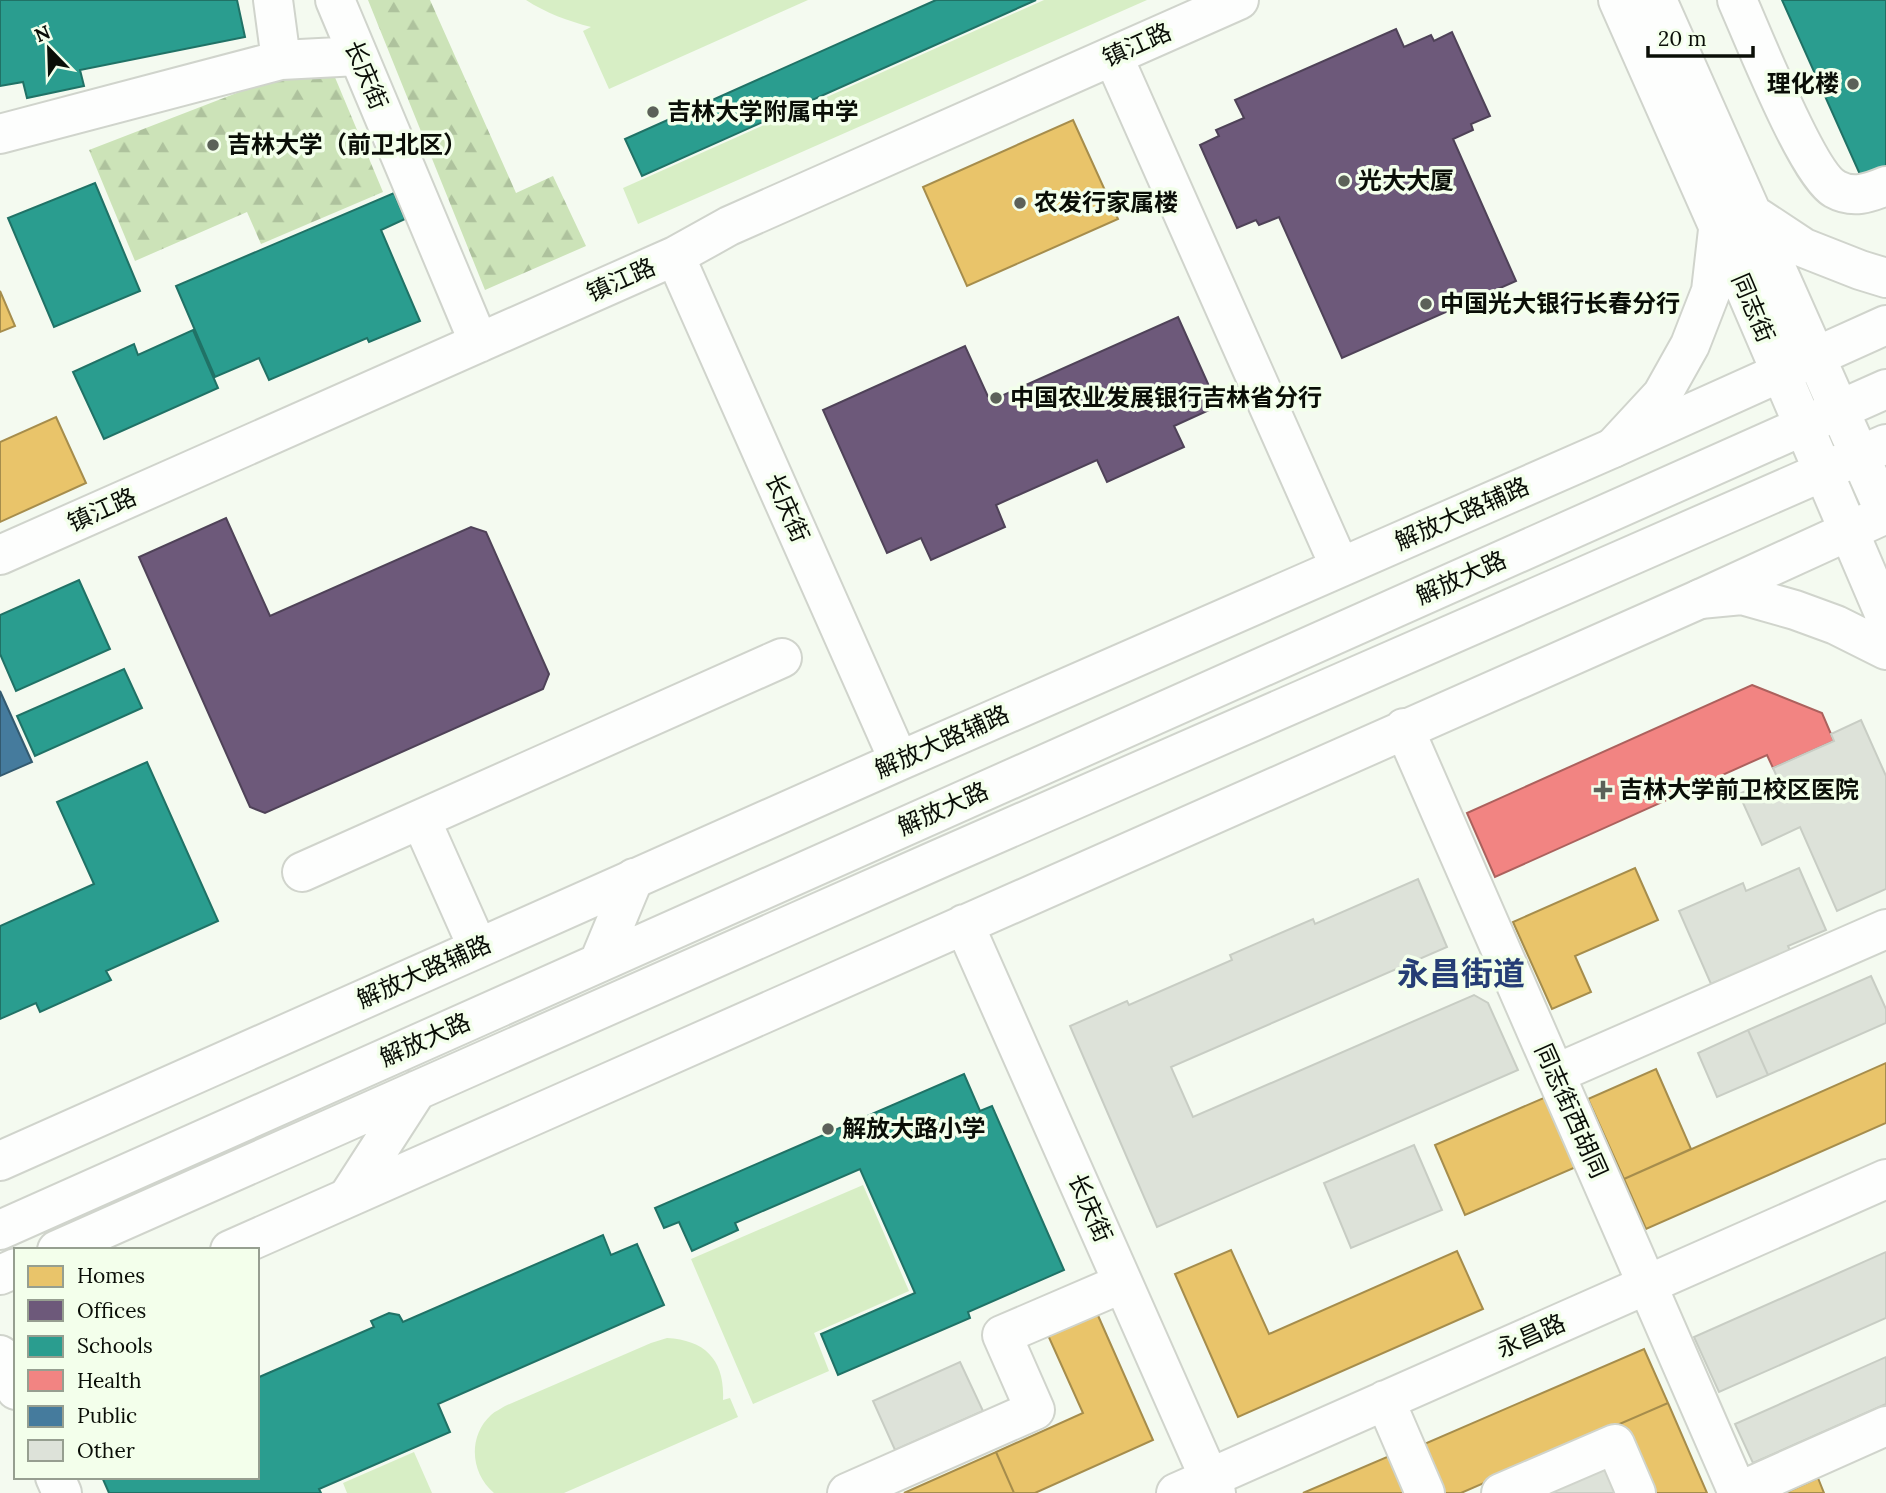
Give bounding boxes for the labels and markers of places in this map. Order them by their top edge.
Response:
place label: 理化楼 [1767,68,1839,99]
marker: 理化楼 [1845,76,1861,92]
place label: 吉林大学附属中学 [667,96,859,127]
marker: 吉林大学附属中学 [645,104,661,120]
place label: 吉林大学（前卫北区） [227,129,467,160]
marker: 吉林大学（前卫北区） [205,137,221,153]
place label: 光大大厦 [1358,165,1454,196]
marker: 光大大厦 [1336,173,1352,189]
place label: 农发行家属楼 [1034,187,1178,218]
marker: 农发行家属楼 [1012,195,1028,211]
place label: 中国光大银行长春分行 [1440,288,1680,319]
marker: 中国光大银行长春分行 [1418,296,1434,312]
place label: 中国农业发展银行吉林省分行 [1010,382,1322,413]
marker: 中国农业发展银行吉林省分行 [988,390,1004,406]
place label: 吉林大学前卫校区医院 [1619,774,1859,805]
marker: 吉林大学前卫校区医院 [1593,780,1613,800]
place label: 解放大路小学 [842,1113,986,1144]
marker: 解放大路小学 [820,1121,836,1137]

